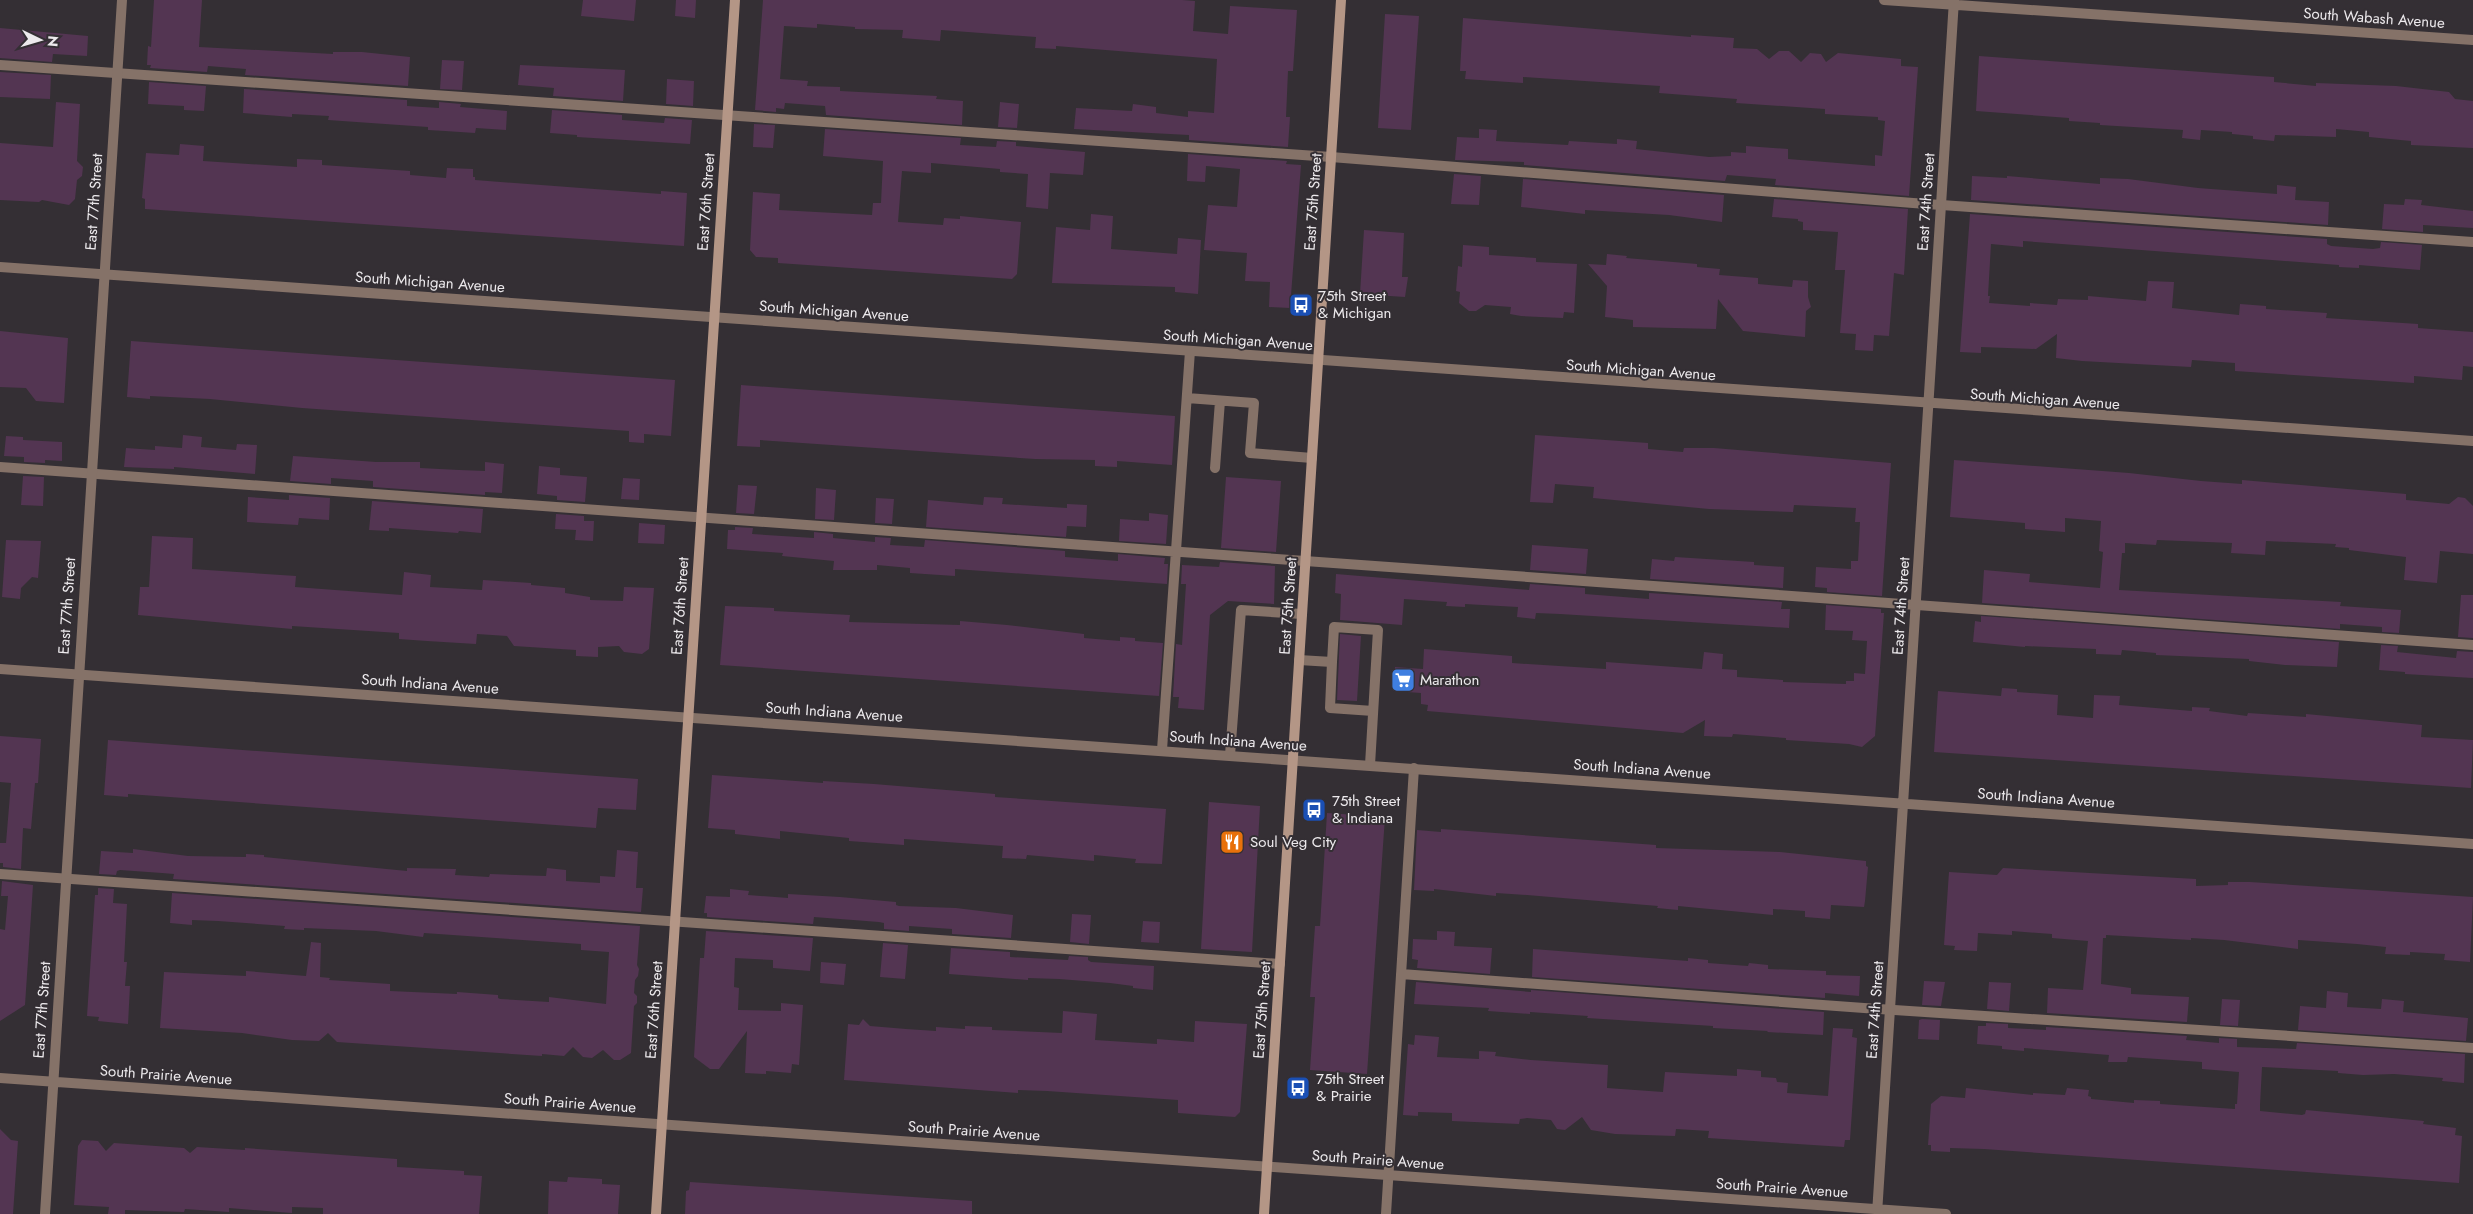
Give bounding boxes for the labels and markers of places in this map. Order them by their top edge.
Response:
place label: 75th Street & Michigan [1318,285,1391,324]
bus stop icon: 75th Street & Michigan [1288,292,1314,318]
supermarket icon: Marathon [1390,667,1416,693]
place label: Marathon [1420,669,1479,691]
place label: 75th Street & Indiana [1332,790,1401,829]
bus stop icon: 75th Street & Indiana [1301,797,1327,823]
restaurant icon: Soul Veg City [1219,829,1245,855]
place label: Soul Veg City [1250,831,1336,853]
place label: 75th Street & Prairie [1316,1068,1385,1107]
bus stop icon: 75th Street & Prairie [1285,1075,1311,1101]

